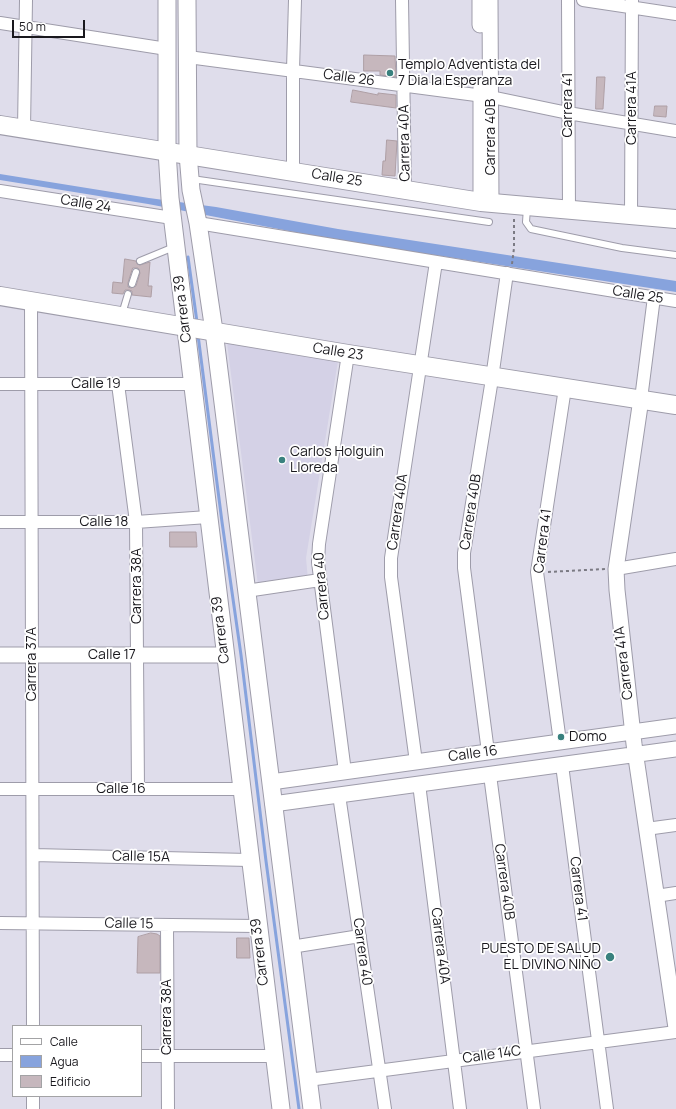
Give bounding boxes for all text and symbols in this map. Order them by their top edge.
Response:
scale bar [14,12,87,38]
text: 50 m [19,18,46,35]
place label: Templo Adventista del 7 Dia la Esperanza [398,57,540,90]
street label: Calle 26 [322,66,376,90]
marker: Templo Adventista del 7 Dia la Esperanza [385,68,395,78]
street label: Carrera 41A [624,71,640,145]
street label: Carrera 41 [560,73,576,137]
street label: Carrera 40B [483,99,499,175]
street label: Carrera 40A [396,104,414,182]
street label: Calle 25 [310,166,364,190]
street label: Calle 24 [59,192,113,216]
street label: Carrera 39 [171,274,195,344]
street label: Calle 25 [611,283,665,307]
street label: Calle 23 [311,340,365,364]
street label: Calle 19 [71,376,121,392]
place label: Carlos Holguin Lloreda [290,444,384,476]
marker: Carlos Holguin Lloreda [277,455,287,465]
street label: Carrera 40A [384,473,412,551]
street label: Carrera 40B [457,473,485,551]
street label: Carrera 41 [531,508,555,574]
street label: Calle 18 [80,514,128,530]
street label: Carrera 38A [129,548,145,624]
street label: Carrera 40 [311,551,333,621]
street label: Carrera 39 [209,595,233,665]
street label: Carrera 41A [611,625,637,701]
street label: Carrera 37A [24,627,40,701]
street label: Calle 17 [88,647,136,663]
place label: Domo [569,729,607,745]
marker: Domo [556,732,566,742]
street label: Calle 16 [447,742,499,766]
street label: Calle 16 [96,781,146,797]
street label: Carrera 40B [490,843,518,921]
street label: Calle 15A [112,848,170,866]
street label: Carrera 41 [566,856,590,922]
street label: Carrera 40A [427,907,453,985]
street label: Calle 15 [104,915,154,933]
street label: Carrera 39 [248,917,272,987]
street label: Carrera 40 [349,917,375,987]
place label: PUESTO DE SALUD EL DIVINO NIÑO [481,941,601,974]
marker: PUESTO DE SALUD EL DIVINO NIÑO [604,951,616,963]
street label: Carrera 38A [159,979,175,1055]
legend [12,1025,142,1097]
text: Calle [50,1033,78,1050]
street label: Calle 14C [462,1043,522,1067]
text: Agua [50,1053,79,1070]
text: Edificio [50,1073,90,1090]

